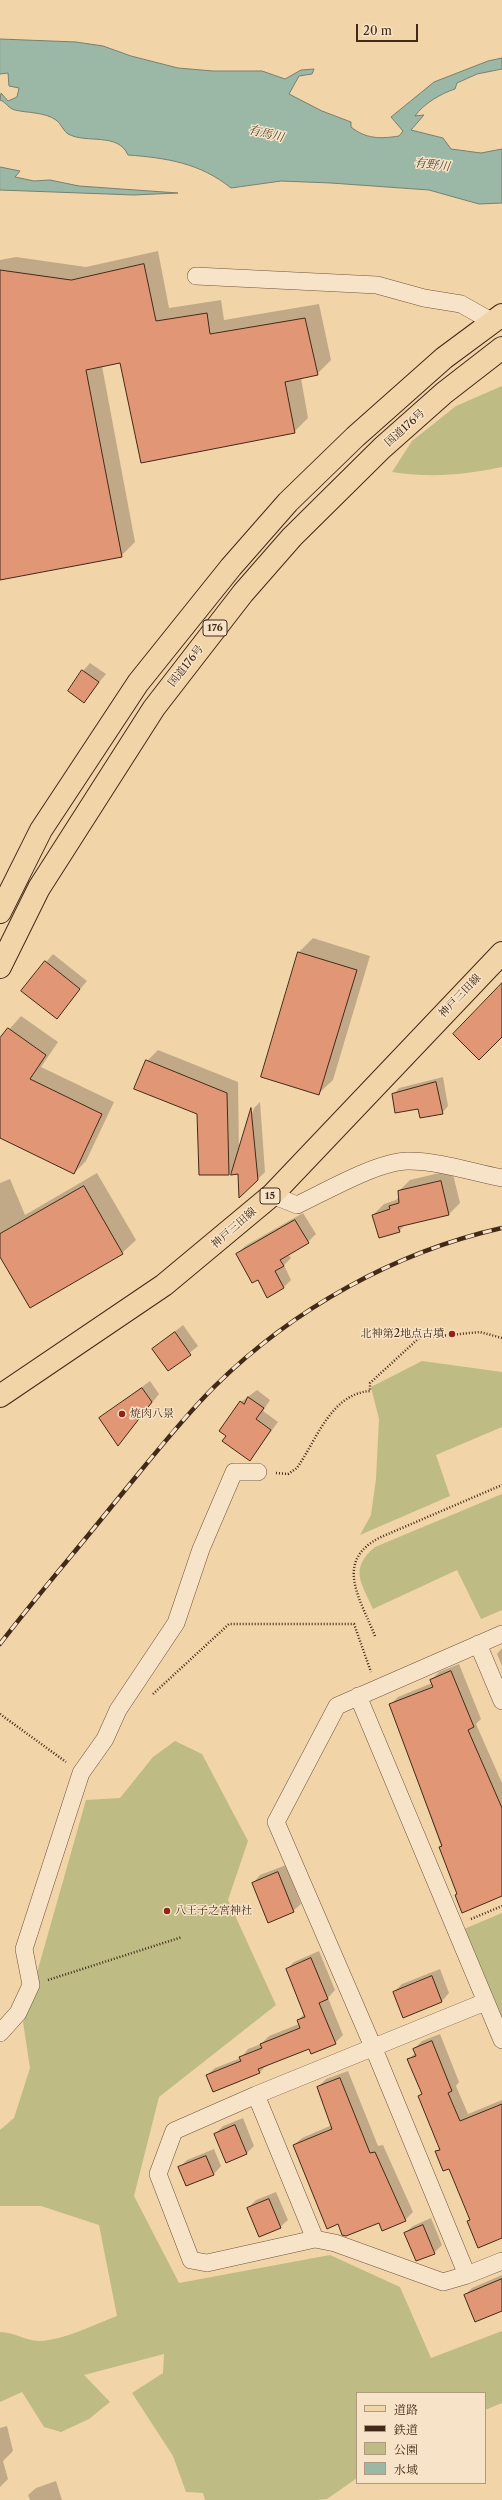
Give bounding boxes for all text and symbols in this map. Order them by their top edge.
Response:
scale bar [358,16,420,42]
text: 20 m [363,23,392,38]
water label: 有馬川 [247,123,285,145]
water label: 有野川 [413,156,451,174]
street label: 国道176号 [382,407,428,449]
road number: 176 [203,620,227,636]
street label: 国道176号 [166,643,206,689]
street label: 神戸三田線 [436,972,484,1020]
road number: 15 [260,1188,280,1204]
street label: 神戸三田線 [209,1205,259,1251]
place label: 北神第2地点古墳 [361,1327,444,1341]
marker: 北神第2地点古墳 [447,1329,457,1339]
place label: 焼肉八景 [130,1407,174,1421]
marker: 焼肉八景 [117,1409,127,1419]
place label: 八王子之宮神社 [175,1904,252,1918]
marker: 八王子之宮神社 [162,1906,172,1916]
legend [356,2392,486,2484]
text: 道路 [394,2402,418,2417]
text: 鉄道 [394,2422,418,2437]
text: 公園 [394,2442,418,2457]
text: 水域 [394,2462,418,2477]

